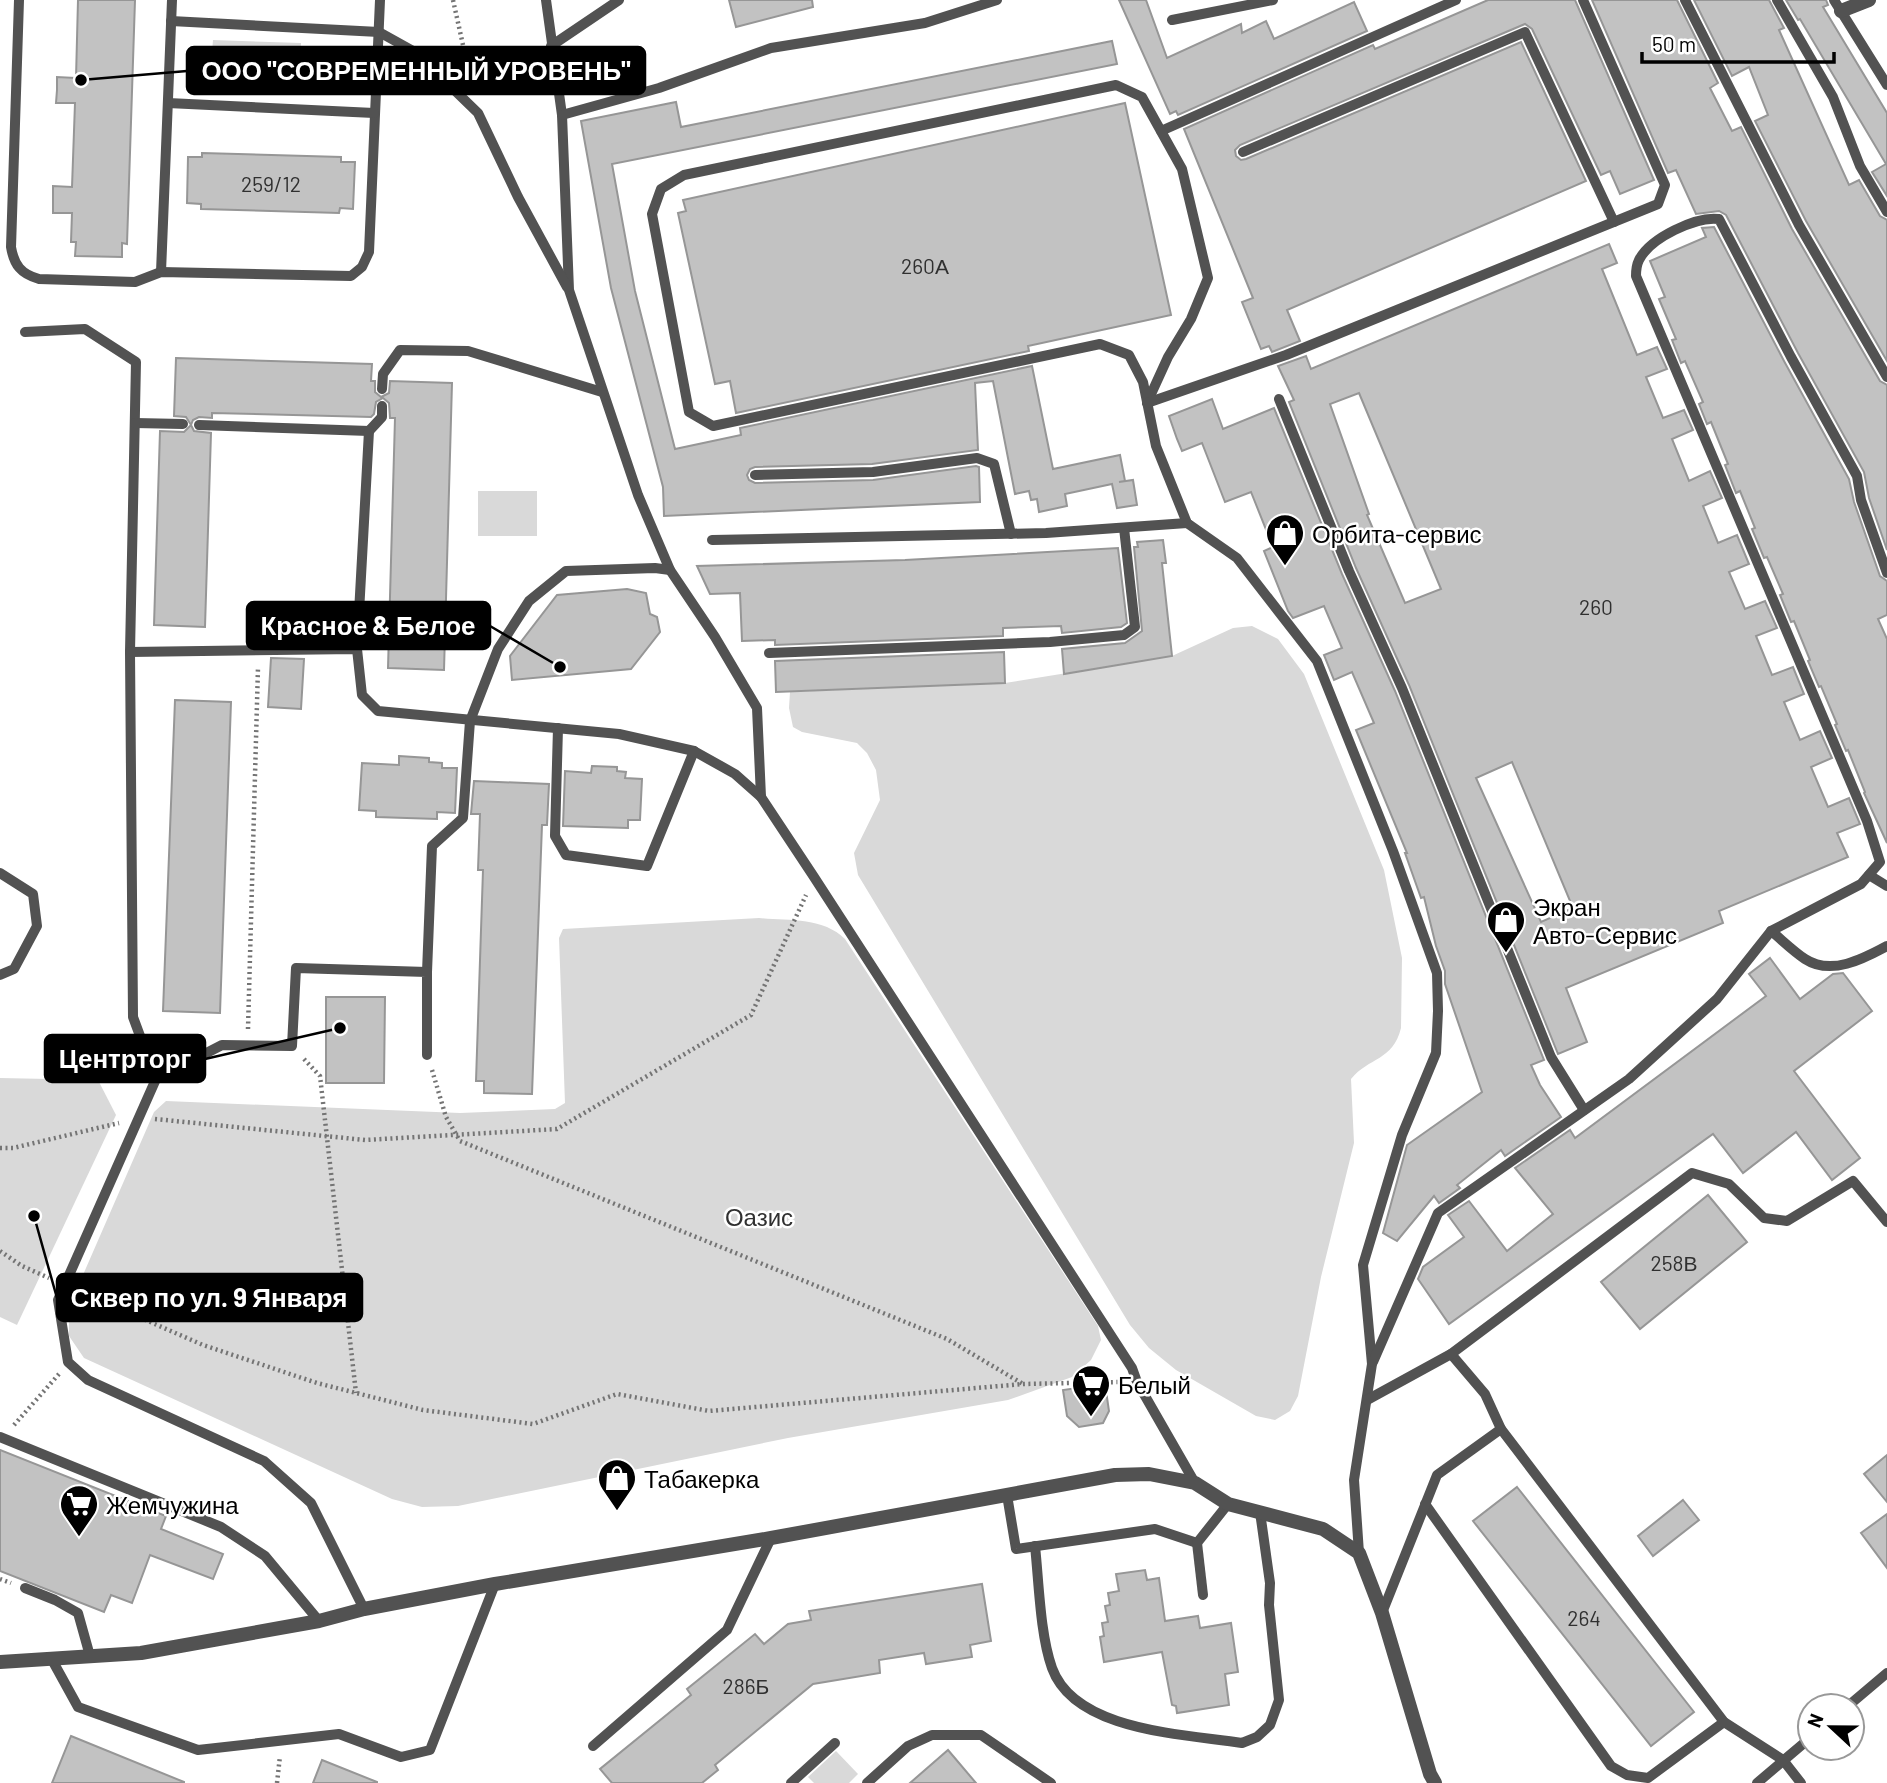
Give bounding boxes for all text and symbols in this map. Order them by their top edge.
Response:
scale bar [1642,21,1834,65]
text: 50 m [1652,31,1696,56]
callout: ООО "СОВРЕМЕННЫЙ УРОВЕНЬ" [187,47,645,94]
text: ООО "СОВРЕМЕННЫЙ УРОВЕНЬ" [201,54,631,85]
house number: 259/12 [241,171,301,196]
house number: 260А [901,253,949,278]
shop icon: Орбита-сервис [1264,512,1306,567]
place label: Орбита-сервис [1312,519,1482,548]
house number: 260 [1579,594,1613,619]
callout: Красное & Белое [247,602,490,649]
text: Красное & Белое [260,609,476,640]
place label: Экран Авто-Сервис [1533,892,1677,949]
shop icon: Экран Авто-Сервис [1485,899,1527,954]
callout: Центрторг [45,1035,205,1082]
text: Центрторг [59,1042,192,1073]
park label: Оазис [725,1202,793,1231]
house number: 258В [1651,1250,1698,1275]
callout: Сквер по ул. 9 Января [57,1274,362,1321]
text: Сквер по ул. 9 Января [71,1281,347,1312]
supermarket icon: Белый [1070,1363,1112,1418]
place label: Белый [1118,1370,1191,1399]
shop icon: Табакерка [596,1457,638,1512]
place label: Табакерка [644,1464,760,1493]
supermarket icon: Жемчужина [58,1483,100,1538]
place label: Жемчужина [106,1490,239,1519]
house number: 264 [1567,1605,1601,1630]
house number: 286Б [723,1673,769,1698]
north arrow [1796,1692,1866,1762]
text: N [1802,1710,1828,1731]

